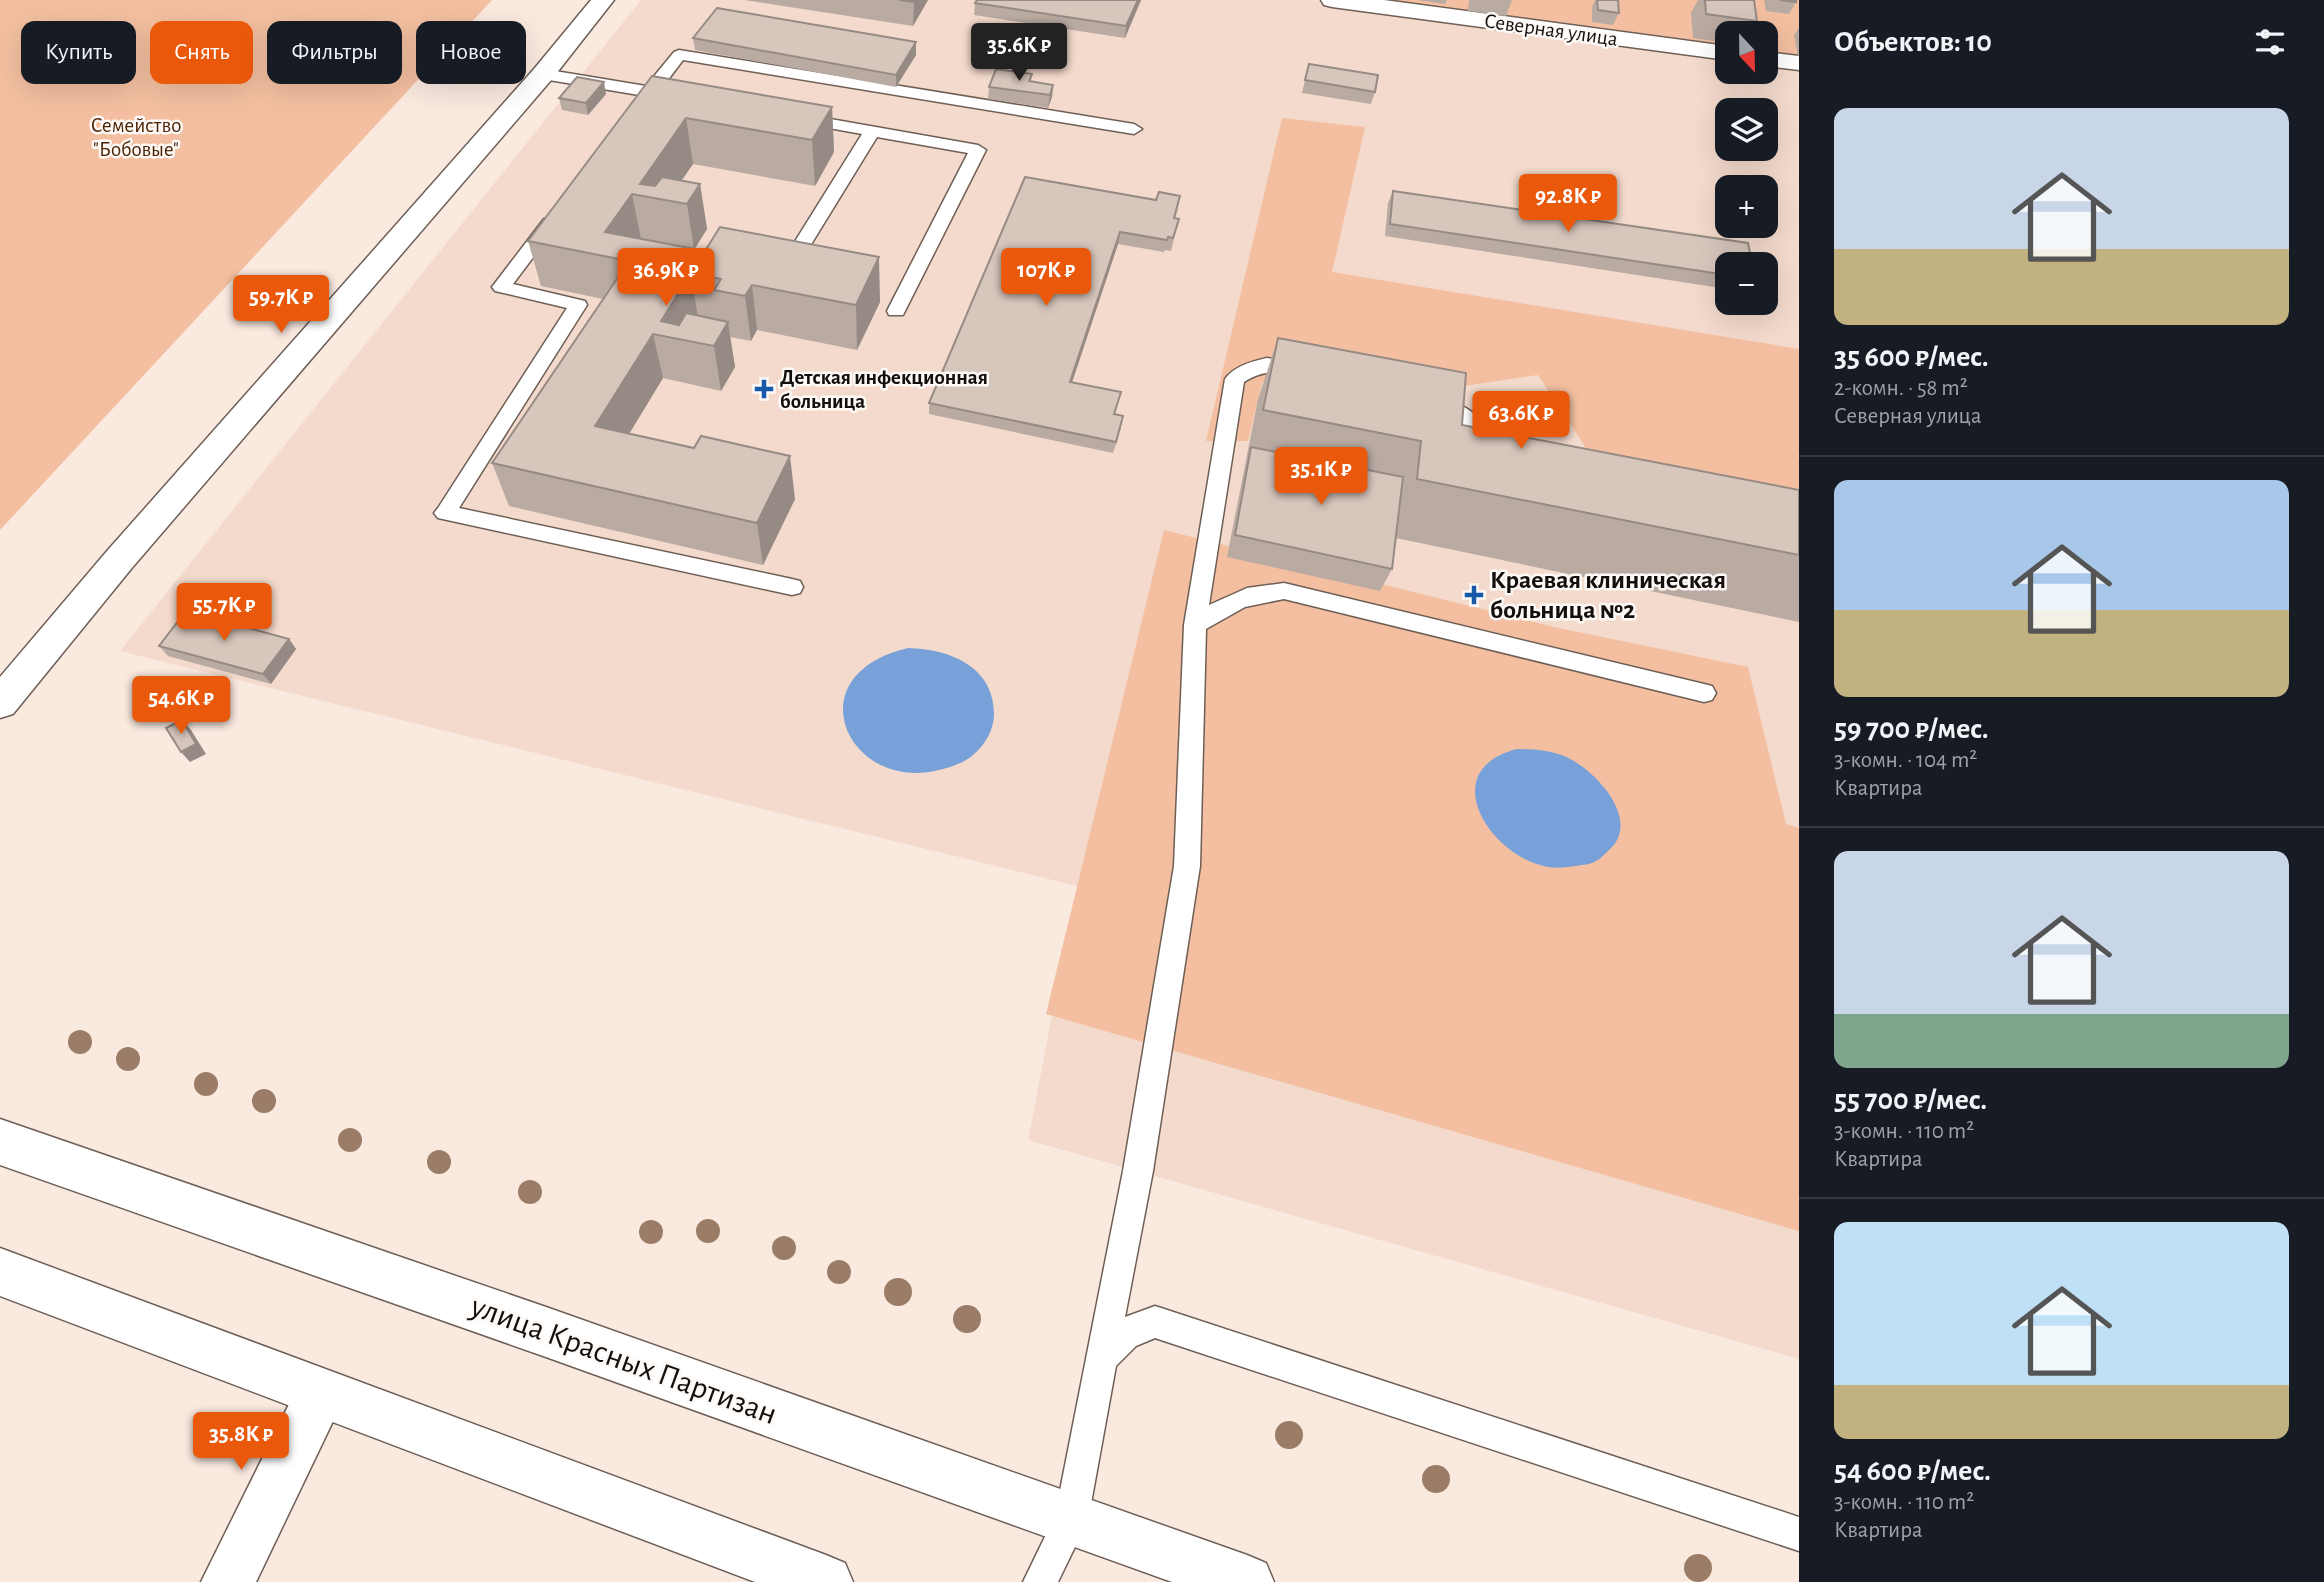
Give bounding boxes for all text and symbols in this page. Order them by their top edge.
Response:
street label: Северная улица [1483,10,1620,50]
chip: Купить [21,21,136,84]
chip: Снять [150,21,253,84]
chip: Фильтры [267,21,402,84]
chip: Новое [416,21,526,84]
north arrow [1715,21,1778,84]
map controls [1715,21,1778,315]
icon: filters [2251,23,2289,61]
pin: 35.6K ₽ [954,24,1084,83]
text: Объектов: 10 [1834,27,1992,57]
text: 35.6K ₽ [987,34,1051,57]
button: layers [1715,98,1778,161]
park label: Семейство "Бобовые" [91,115,181,160]
icon: home [1999,154,2125,280]
pin: 92.8K ₽ [1503,174,1633,234]
button: + [1715,175,1778,238]
text: 92.8K ₽ [1535,185,1601,208]
pin: 36.9K ₽ [601,248,731,308]
pin: 107K ₽ [989,248,1103,308]
button: − [1715,252,1778,315]
text: 36.9K ₽ [633,259,699,282]
text: 107K ₽ [1017,259,1075,282]
pin: 59.7K ₽ [216,276,346,335]
text: 59.7K ₽ [249,286,313,309]
text: 35 600 ₽/мес. [1834,342,1989,372]
place label: Детская инфекционная больница [780,367,988,412]
text: 2-комн. · 58 m² [1834,377,1968,400]
marker: Детская инфекционная больница [754,379,774,399]
pin: 63.6K ₽ [1456,392,1586,451]
text: 63.6K ₽ [1488,402,1554,425]
text: Северная улица [1834,405,1982,428]
pin: 35.1K ₽ [1256,448,1386,507]
text: 35.1K ₽ [1290,458,1352,481]
icon: home [1999,526,2125,652]
place label: Краевая клиническая больница №2 [1490,567,1726,623]
pin: 55.7K ₽ [159,584,289,643]
marker: Краевая клиническая больница №2 [1464,585,1484,605]
text: 55.7K ₽ [193,594,255,617]
pin: 54.6K ₽ [116,676,246,736]
text: 54.6K ₽ [148,687,214,710]
text: 59 700 ₽/мес. [1834,714,1989,744]
text: 3-комн. · 104 m² [1834,749,1977,772]
text: Квартира [1834,777,1922,800]
icon: home [1999,897,2125,1023]
text: 55 700 ₽/мес. [1834,1085,1987,1115]
text: 3-комн. · 110 m² [1834,1120,1974,1143]
text: Квартира [1834,1148,1922,1171]
icon: home [1999,1268,2125,1394]
street label: улица Красных Партизан [466,1289,781,1430]
pin: 35.8K ₽ [176,1412,306,1472]
text: 35.8K ₽ [209,1423,273,1446]
text: 54 600 ₽/мес. [1834,1456,1991,1486]
text: 3-комн. · 110 m² [1834,1491,1974,1514]
text: Квартира [1834,1519,1922,1542]

